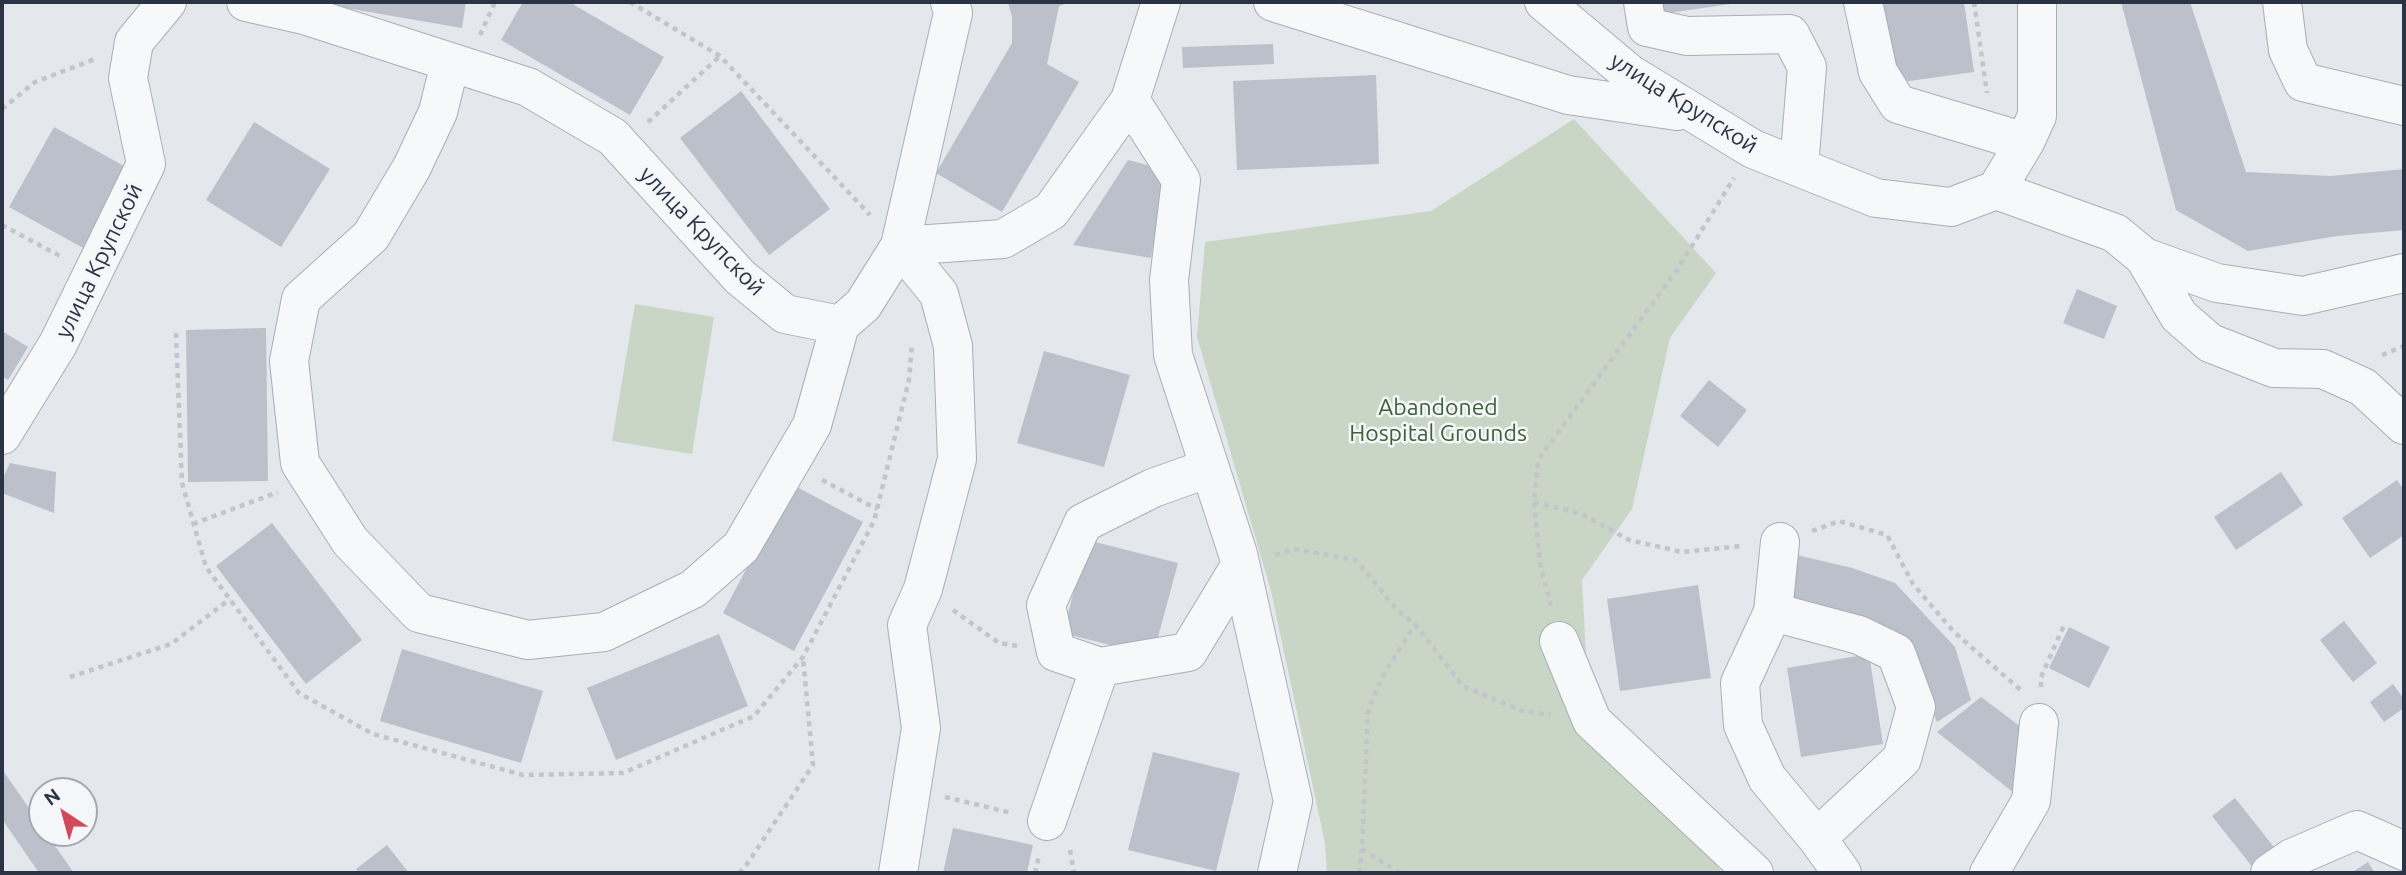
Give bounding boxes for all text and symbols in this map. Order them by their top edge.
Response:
street label: улица Крупской [1605,46,1763,160]
street label: улица Крупской [633,161,771,301]
street label: улица Крупской [50,179,148,343]
park label: Abandoned Hospital Grounds [1349,393,1527,447]
north arrow [28,777,98,847]
text: N [40,784,64,810]

